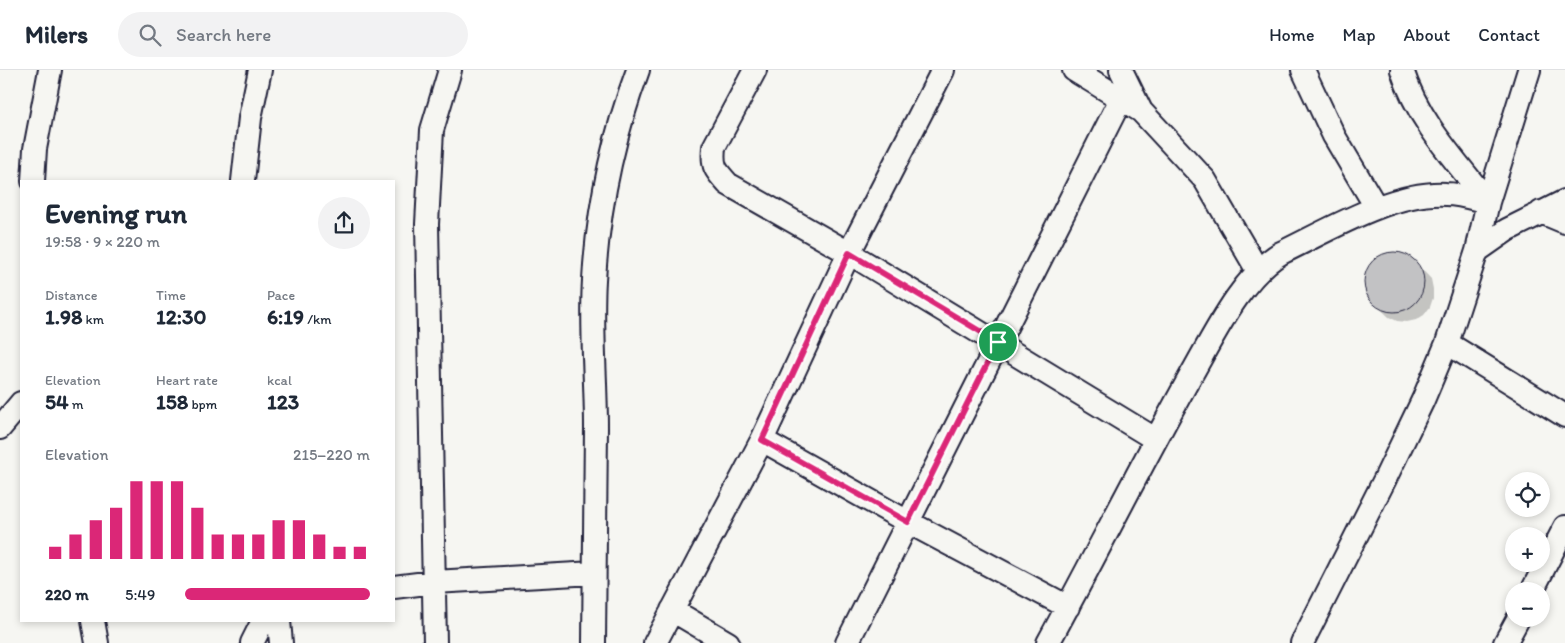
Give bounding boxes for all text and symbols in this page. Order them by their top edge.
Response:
search box [118,12,468,57]
text: Milers [25,20,88,49]
icon: search [136,21,164,49]
text: Search here [176,23,271,46]
text: Home [1269,24,1315,46]
text: Map [1343,24,1376,46]
text: About [1404,24,1450,46]
text: Contact [1478,24,1540,46]
text: Evening run [45,196,187,230]
button: share [318,197,370,249]
text: 19:58 · 9 × 220 m [45,232,160,251]
text: Distance [45,287,97,304]
text: Time [156,287,186,304]
text: Pace [267,287,295,304]
text: 1.98 [45,304,82,329]
text: 12:30 [156,304,206,329]
text: 6:19 [267,304,304,329]
text: km [82,311,104,328]
text: /km [304,311,332,328]
pin [977,321,1019,363]
icon: arrive [984,328,1012,356]
text: Elevation [45,372,101,389]
text: Heart rate [156,372,218,389]
text: kcal [267,372,292,389]
text: 54 [45,389,69,414]
text: 158 [156,389,188,414]
text: 123 [267,389,299,414]
text: m [69,396,84,413]
text: bpm [188,396,217,413]
text: Elevation [45,445,109,464]
text: 215–220 m [293,445,370,464]
map controls [1505,472,1550,627]
button: locate [1505,472,1550,517]
button: + [1505,527,1550,572]
button: − [1505,582,1550,627]
text: 220 m [45,585,89,604]
text: 5:49 [125,585,155,604]

